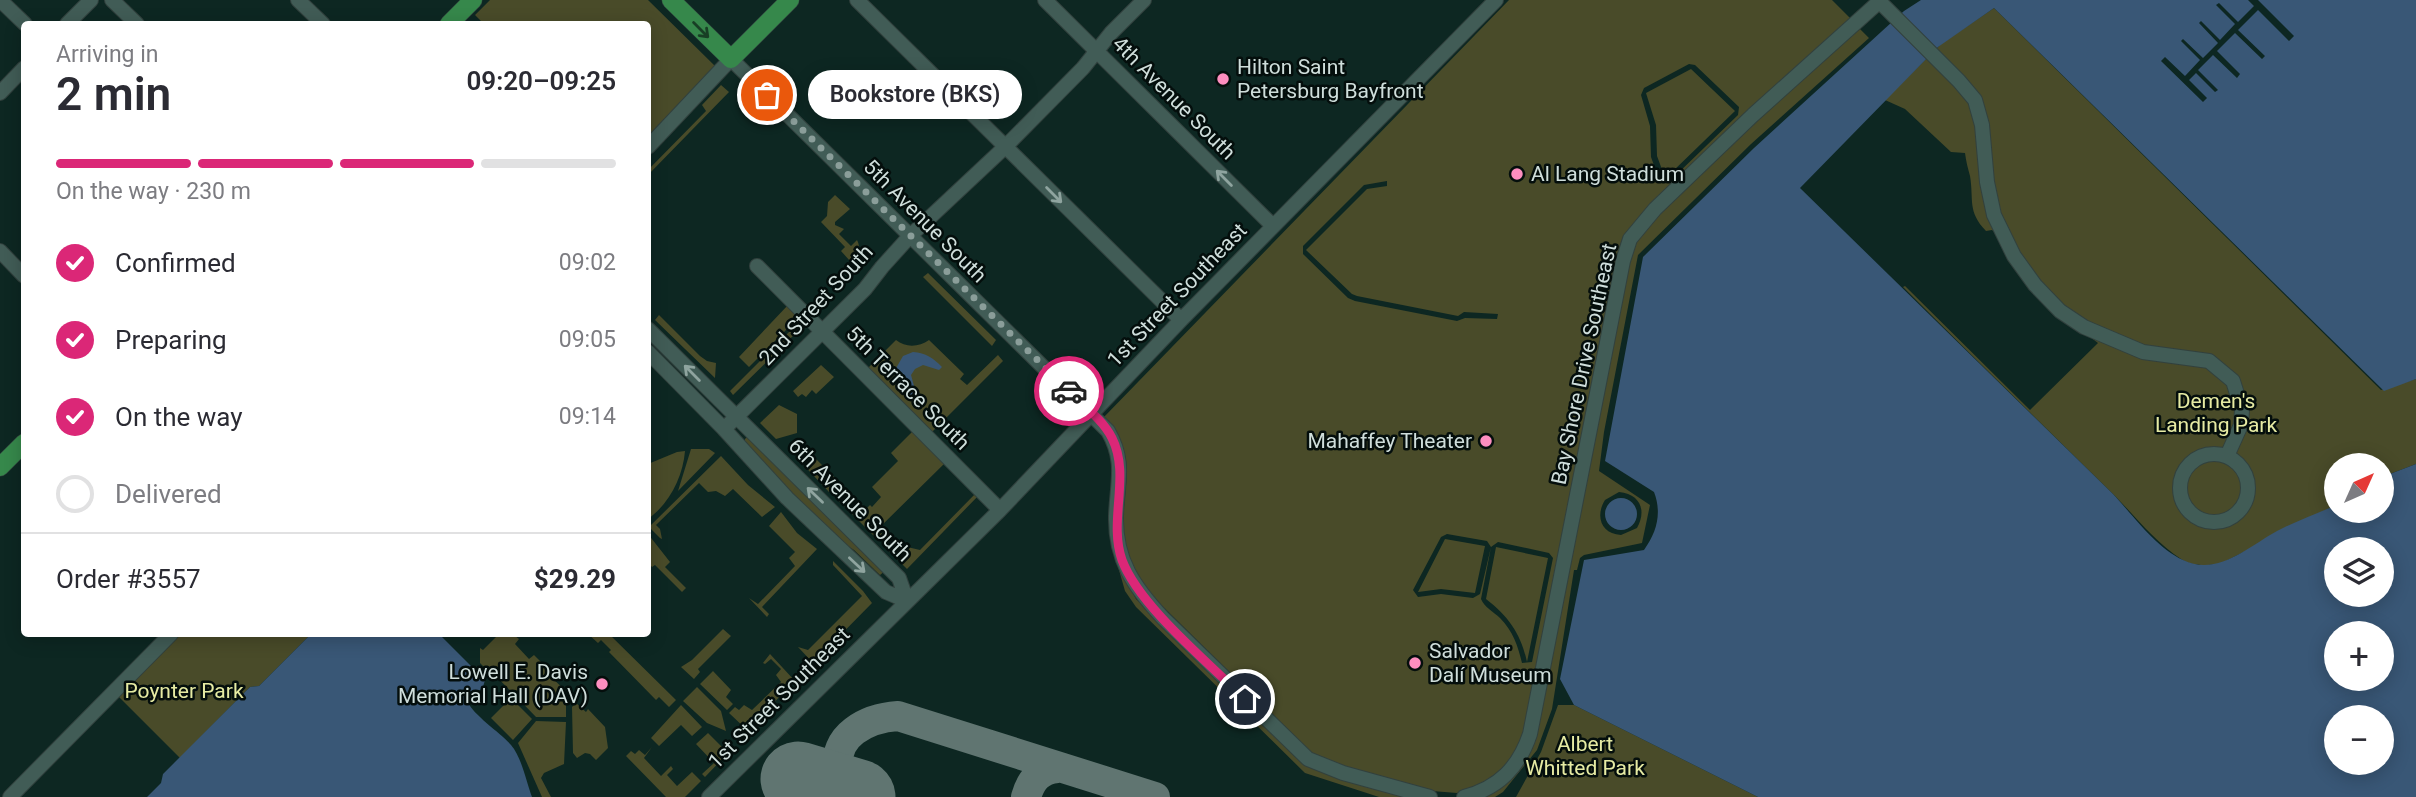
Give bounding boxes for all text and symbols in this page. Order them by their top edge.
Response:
one-way arrow [692,21,709,38]
street label: 4th Avenue South [1108,32,1240,164]
text: Arriving in [56,41,159,68]
place label: Hilton Saint Petersburg Bayfront [1237,55,1424,103]
pin [737,65,797,125]
text: 09:20–09:25 [466,66,616,96]
text: 2 min [56,67,171,121]
callout: Bookstore (BKS) [809,70,1022,119]
marker: Hilton Saint Petersburg Bayfront [1215,71,1231,87]
icon: bag [748,76,786,114]
text: Bookstore (BKS) [830,81,1000,108]
street label: 5th Avenue South [859,155,991,287]
place label: Al Lang Stadium [1531,162,1684,186]
marker: Al Lang Stadium [1509,166,1525,182]
one-way arrow [1216,169,1233,186]
text: On the way · 230 m [56,178,251,205]
one-way arrow [1046,186,1063,203]
street label: 1st Street Southeast [1102,218,1252,372]
street label: 2nd Street South [754,240,878,370]
street label: Bay Shore Drive Southeast [1547,241,1621,487]
icon: check [56,244,94,282]
text: Confirmed [115,248,236,278]
text: 09:02 [559,249,616,276]
icon: check [56,321,94,359]
street label: 5th Terrace South [841,321,975,455]
text: Preparing [115,325,227,355]
text: 09:05 [559,326,616,353]
courier [1034,356,1104,426]
one-way arrow [684,364,701,381]
icon: car [1050,372,1088,410]
park label: Demen's Landing Park [2155,389,2277,437]
icon: check [56,398,94,436]
text: On the way [115,402,243,432]
text: 09:14 [559,403,616,430]
place label: Mahaffey Theater [1307,429,1472,453]
marker: Mahaffey Theater [1478,433,1494,449]
street label: 6th Avenue South [784,434,916,566]
north arrow [2324,453,2394,523]
map controls [2324,453,2394,775]
text: Delivered [115,479,222,509]
one-way arrow [807,487,824,504]
button: layers [2324,537,2394,607]
one-way arrow [849,557,866,574]
text: Order #3557 [56,564,201,594]
text: $29.29 [534,564,616,594]
button: + [2324,621,2394,691]
street label: 1st Street Southeast [703,622,855,774]
place label: Salvador Dalí Museum [1429,639,1552,687]
marker: Salvador Dalí Museum [1407,655,1423,671]
place label: Lowell E. Davis Memorial Hall (DAV) [398,660,588,708]
pin [1215,669,1275,729]
marker: Lowell E. Davis Memorial Hall (DAV) [594,676,610,692]
park label: Poynter Park [124,679,244,703]
icon: home [1226,680,1264,718]
button: − [2324,705,2394,775]
park label: Albert Whitted Park [1525,732,1645,780]

